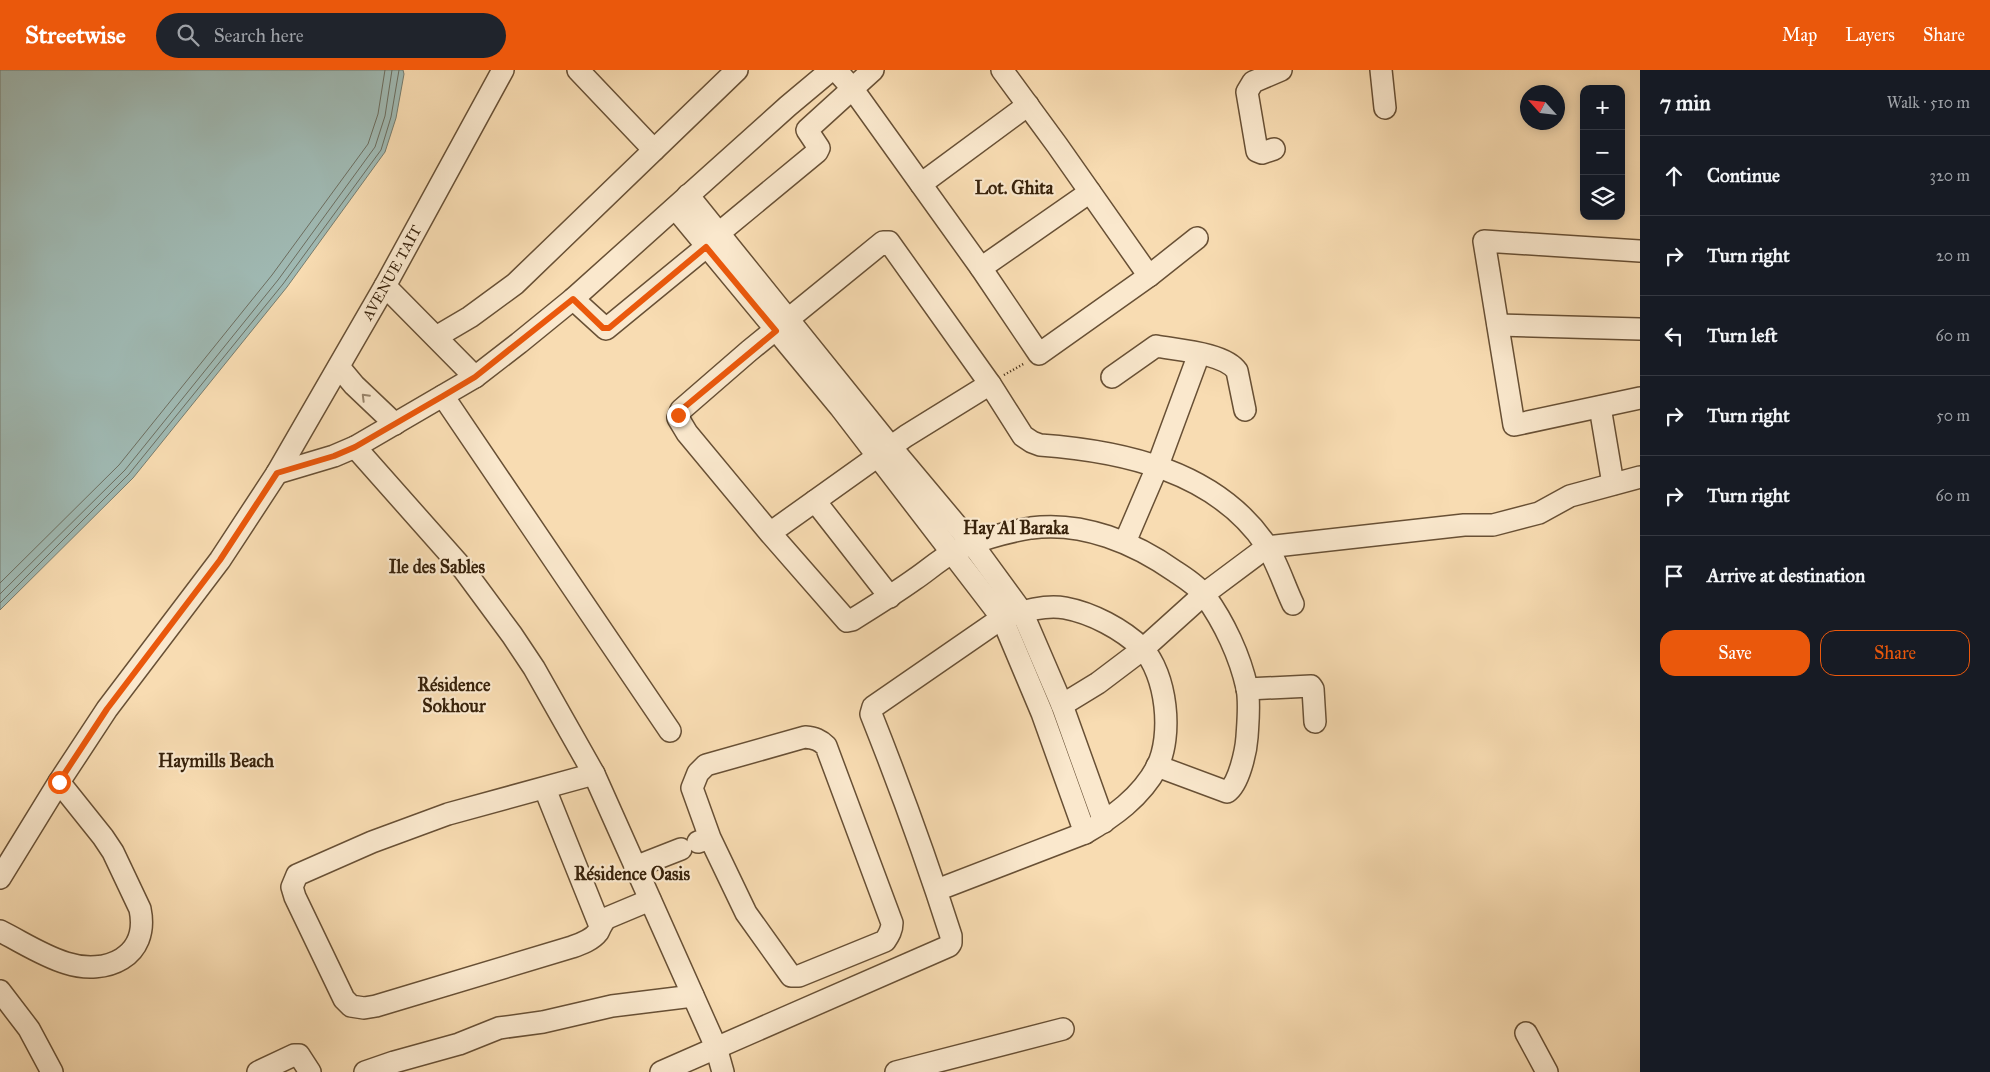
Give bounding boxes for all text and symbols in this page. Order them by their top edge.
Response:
search box [156,13,506,58]
text: Streetwise [25,20,126,50]
icon: search [174,21,202,49]
text: Search here [214,24,304,47]
text: Map [1782,24,1817,46]
text: Layers [1845,24,1895,46]
text: Share [1923,24,1965,46]
north arrow [1520,85,1565,130]
map controls [1580,85,1625,220]
button: + [1580,85,1625,130]
text: 7 min [1660,90,1711,116]
text: Walk · 510 m [1887,93,1970,112]
button: − [1580,130,1625,175]
icon: ahead [1660,162,1688,190]
text: Continue [1707,164,1780,187]
text: 320 m [1930,166,1970,185]
button: layers [1580,175,1625,220]
district label: Lot. Ghita [975,177,1054,199]
street label: AVENUE TAIT [358,222,425,324]
icon: right [1660,242,1688,270]
text: Turn right [1707,244,1790,267]
text: 20 m [1936,246,1970,265]
icon: left [1660,322,1688,350]
text: Turn left [1707,324,1777,347]
text: 60 m [1936,326,1970,345]
one-way arrow [362,394,371,403]
icon: right [1660,402,1688,430]
route end [667,404,690,427]
text: Turn right [1707,404,1790,427]
text: 50 m [1936,406,1970,425]
icon: right [1660,482,1688,510]
text: Turn right [1707,484,1790,507]
text: 60 m [1936,486,1970,505]
district label: Hay Al Baraka [963,517,1069,540]
district label: Ile des Sables [389,556,486,578]
icon: arrive [1660,562,1688,590]
text: Arrive at destination [1707,564,1865,587]
button: Save [1660,630,1810,676]
button: Share [1820,630,1970,676]
district label: Résidence Sokhour [418,674,491,717]
district label: Haymills Beach [158,750,275,773]
route start [48,771,71,794]
district label: Résidence Oasis [574,863,691,885]

